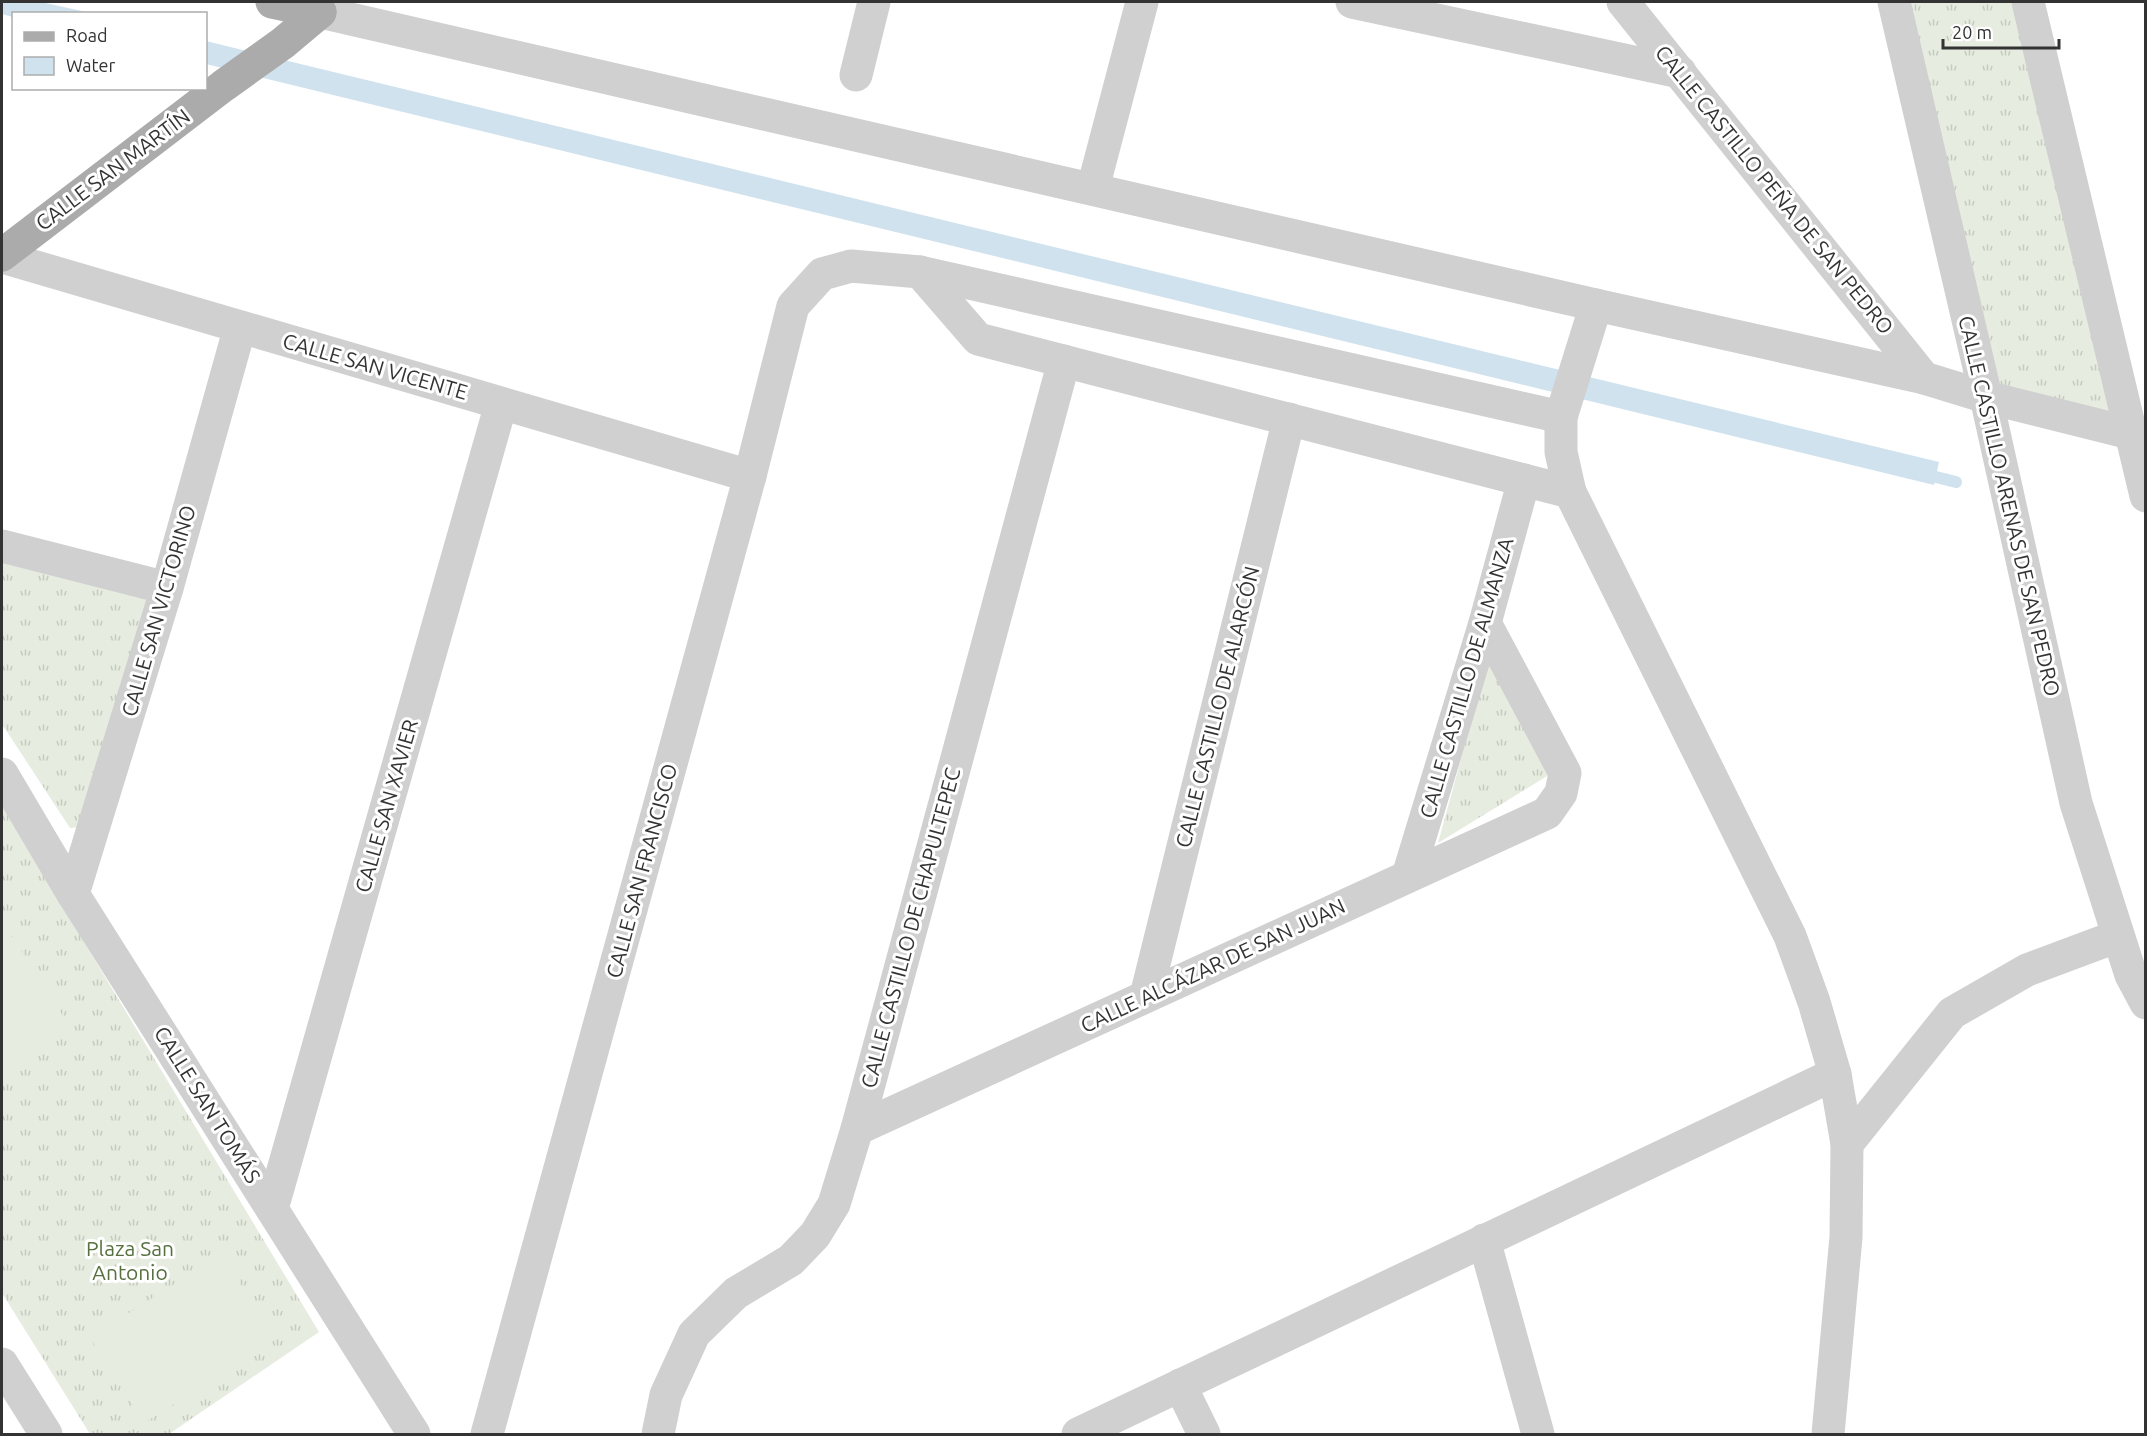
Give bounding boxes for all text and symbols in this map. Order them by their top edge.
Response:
legend [12,12,207,90]
scale bar [1943,12,2058,50]
text: 20 m [1952,22,1992,42]
text: Road [66,25,108,45]
street label: CALLE CASTILLO PEÑA DE SAN PEDRO [1651,40,1899,338]
text: Water [66,55,116,75]
street label: CALLE SAN MARTÍN [31,104,194,235]
street label: CALLE CASTILLO ARENAS DE SAN PEDRO [1954,313,2066,698]
street label: CALLE SAN VICENTE [280,328,471,404]
street label: CALLE SAN VICTORINO [116,502,200,719]
street label: CALLE CASTILLO DE ALMANZA [1414,534,1518,821]
street label: CALLE CASTILLO DE ALARCÓN [1170,564,1264,850]
street label: CALLE SAN XAVIER [350,716,422,895]
street label: CALLE SAN FRANCISCO [601,761,681,981]
street label: CALLE CASTILLO DE CHAPULTEPEC [856,765,964,1091]
street label: CALLE ALCÁZAR DE SAN JUAN [1077,893,1349,1037]
street label: CALLE SAN TOMÁS [150,1022,266,1187]
park label: Plaza San Antonio [86,1236,174,1284]

